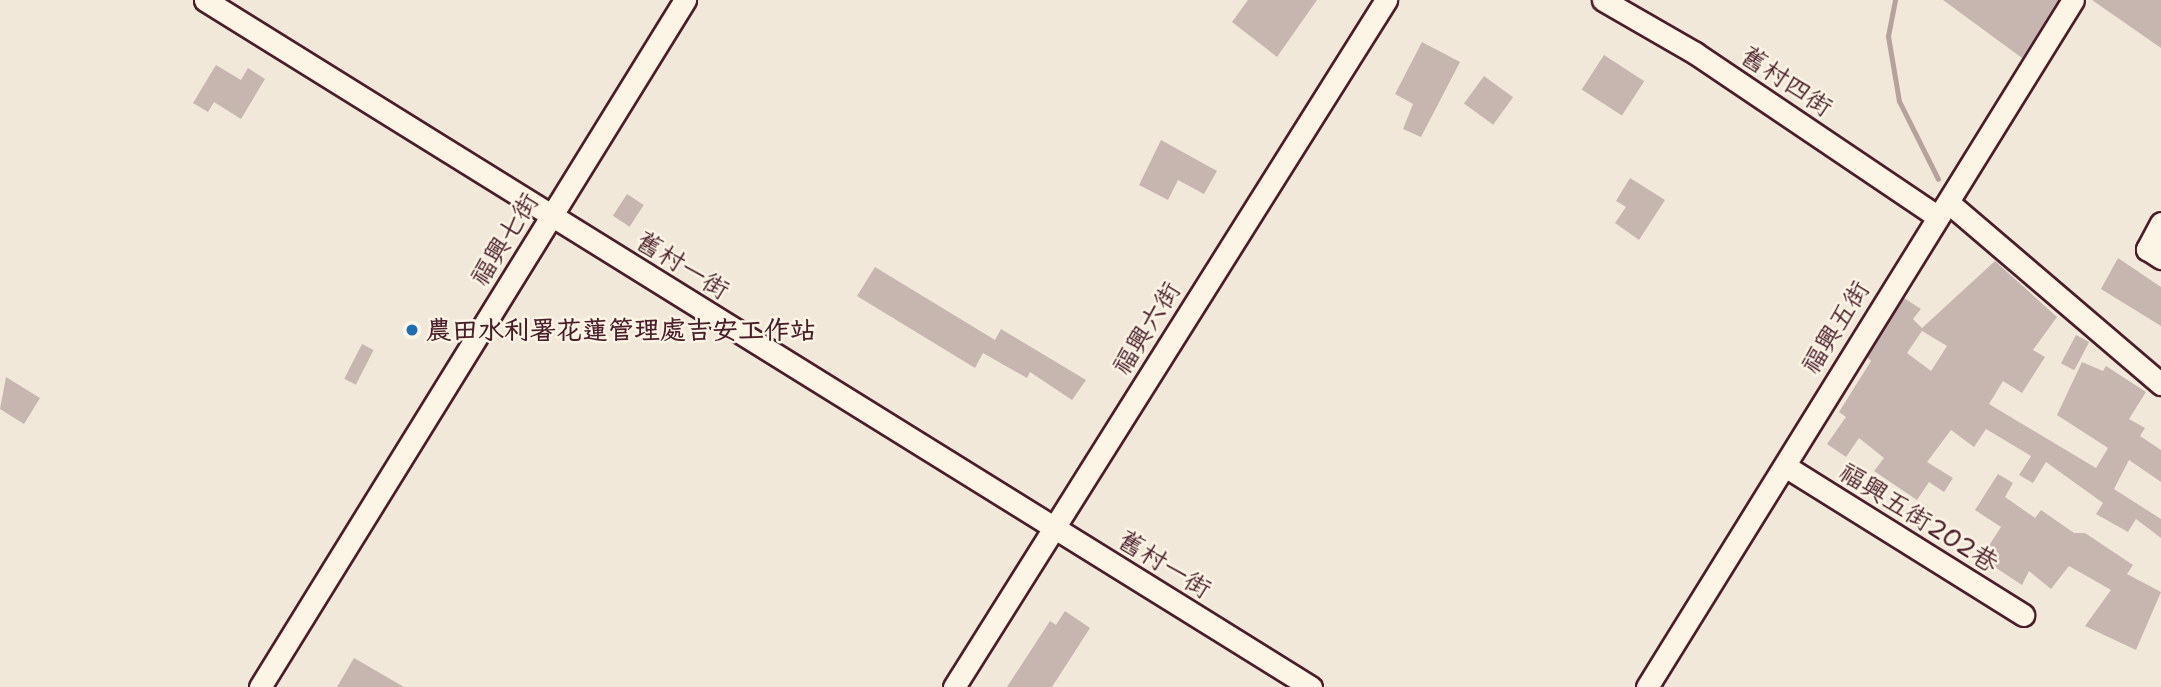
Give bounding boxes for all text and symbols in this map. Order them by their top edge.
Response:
street label: 舊村四街 [1735,39,1839,123]
street label: 福興七街 [463,187,545,291]
street label: 舊村一街 [631,224,735,306]
street label: 福興五街 [1794,275,1876,379]
street label: 福興六街 [1105,276,1187,380]
place label: 農田水利署花蓮管理處吉安工作站 [426,314,816,346]
marker: 農田水利署花蓮管理處吉安工作站 [404,322,420,338]
street label: 福興五街202巷 [1833,456,2005,578]
street label: 舊村一街 [1113,523,1217,605]

